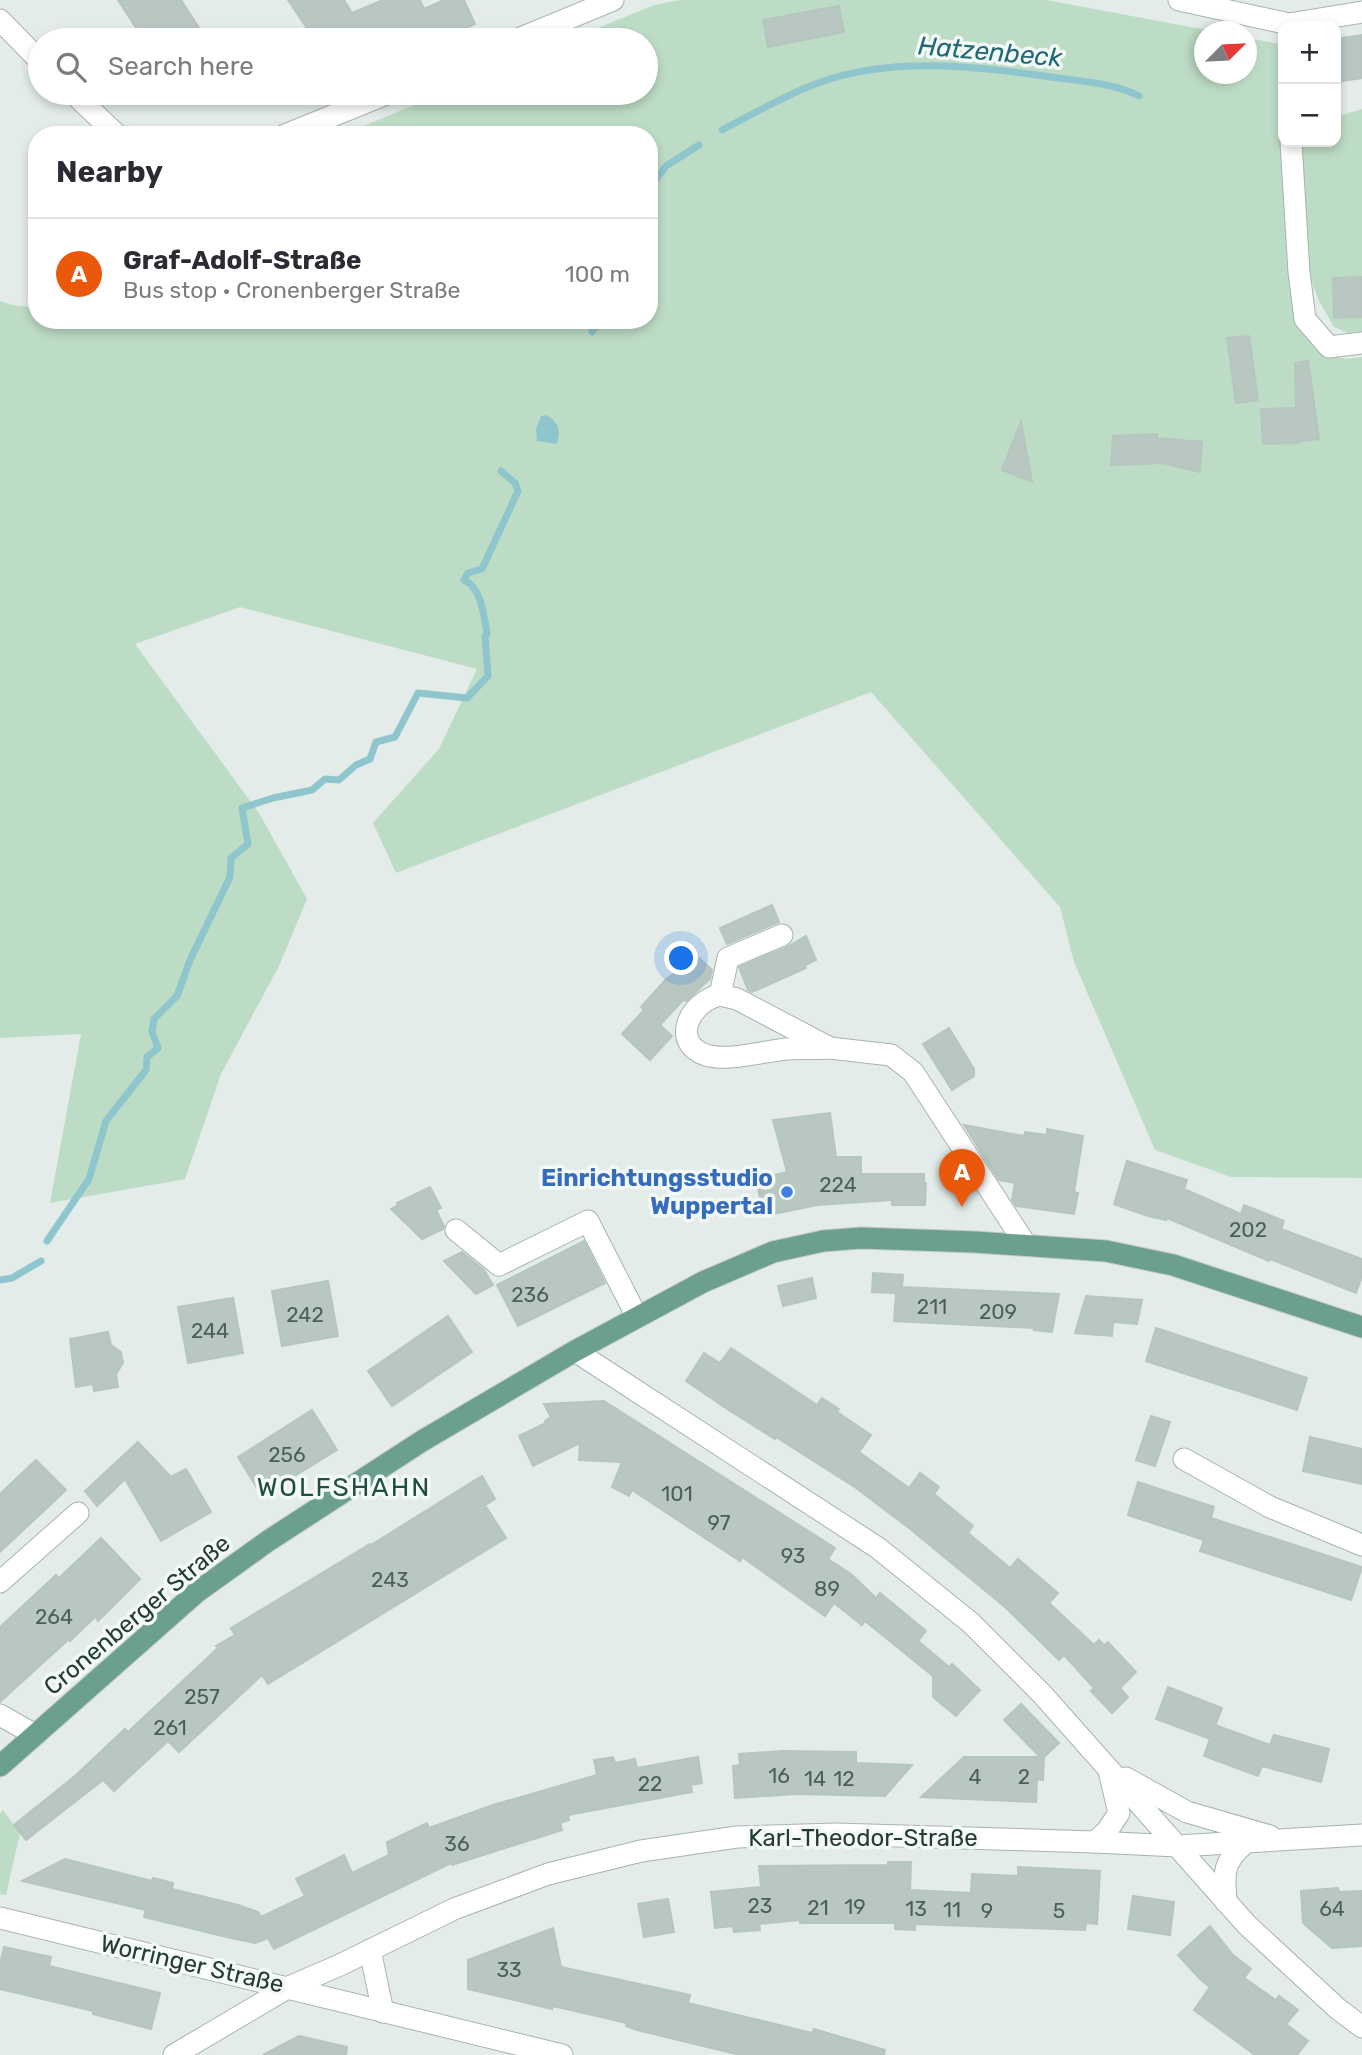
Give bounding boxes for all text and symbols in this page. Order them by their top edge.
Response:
north arrow [1194,21,1257,84]
map controls [1278,21,1341,147]
button: + [1278,21,1341,84]
search box [28,28,658,105]
water label: Hatzenbeck [917,30,1064,74]
icon: search [52,48,90,86]
text: Search here [108,51,254,82]
button: − [1278,84,1341,147]
text: Nearby [56,154,163,190]
text: Graf-Adolf-Straße [123,245,361,276]
text: A [71,260,87,288]
text: 100 m [565,260,630,288]
text: Bus stop · Cronenberger Straße [123,276,460,304]
your location [664,941,698,975]
pin: A [939,1149,985,1207]
place label: Einrichtungsstudio Wuppertal [541,1164,773,1220]
house number: 224 [819,1172,857,1197]
marker: Einrichtungsstudio Wuppertal [779,1184,795,1200]
house number: 202 [1229,1217,1267,1242]
house number: 236 [511,1282,549,1307]
house number: 211 [917,1294,947,1319]
house number: 209 [979,1299,1017,1324]
house number: 242 [286,1302,324,1327]
house number: 244 [191,1318,229,1343]
house number: 256 [268,1442,306,1467]
district label: WOLFSHAHN [257,1472,431,1503]
house number: 101 [661,1481,693,1506]
house number: 97 [707,1510,731,1535]
street label: Cronenberger Straße [38,1529,236,1701]
house number: 93 [781,1543,805,1568]
house number: 243 [371,1567,409,1592]
house number: 89 [814,1576,840,1601]
house number: 264 [35,1604,73,1629]
house number: 257 [184,1684,220,1709]
house number: 261 [153,1715,187,1740]
house number: 16 [768,1763,790,1788]
house number: 4 [968,1764,982,1789]
house number: 2 [1018,1764,1030,1789]
house number: 14 [804,1766,826,1791]
house number: 12 [833,1766,855,1791]
house number: 22 [638,1771,662,1796]
street label: Karl-Theodor-Straße [748,1824,978,1852]
house number: 36 [444,1831,470,1856]
house number: 23 [748,1893,772,1918]
house number: 19 [844,1894,866,1919]
house number: 21 [807,1895,829,1920]
house number: 13 [905,1896,927,1921]
house number: 64 [1319,1896,1345,1921]
house number: 11 [943,1897,961,1922]
house number: 9 [981,1898,993,1923]
house number: 5 [1053,1898,1065,1923]
street label: Worringer Straße [98,1929,286,1999]
house number: 33 [496,1957,522,1982]

